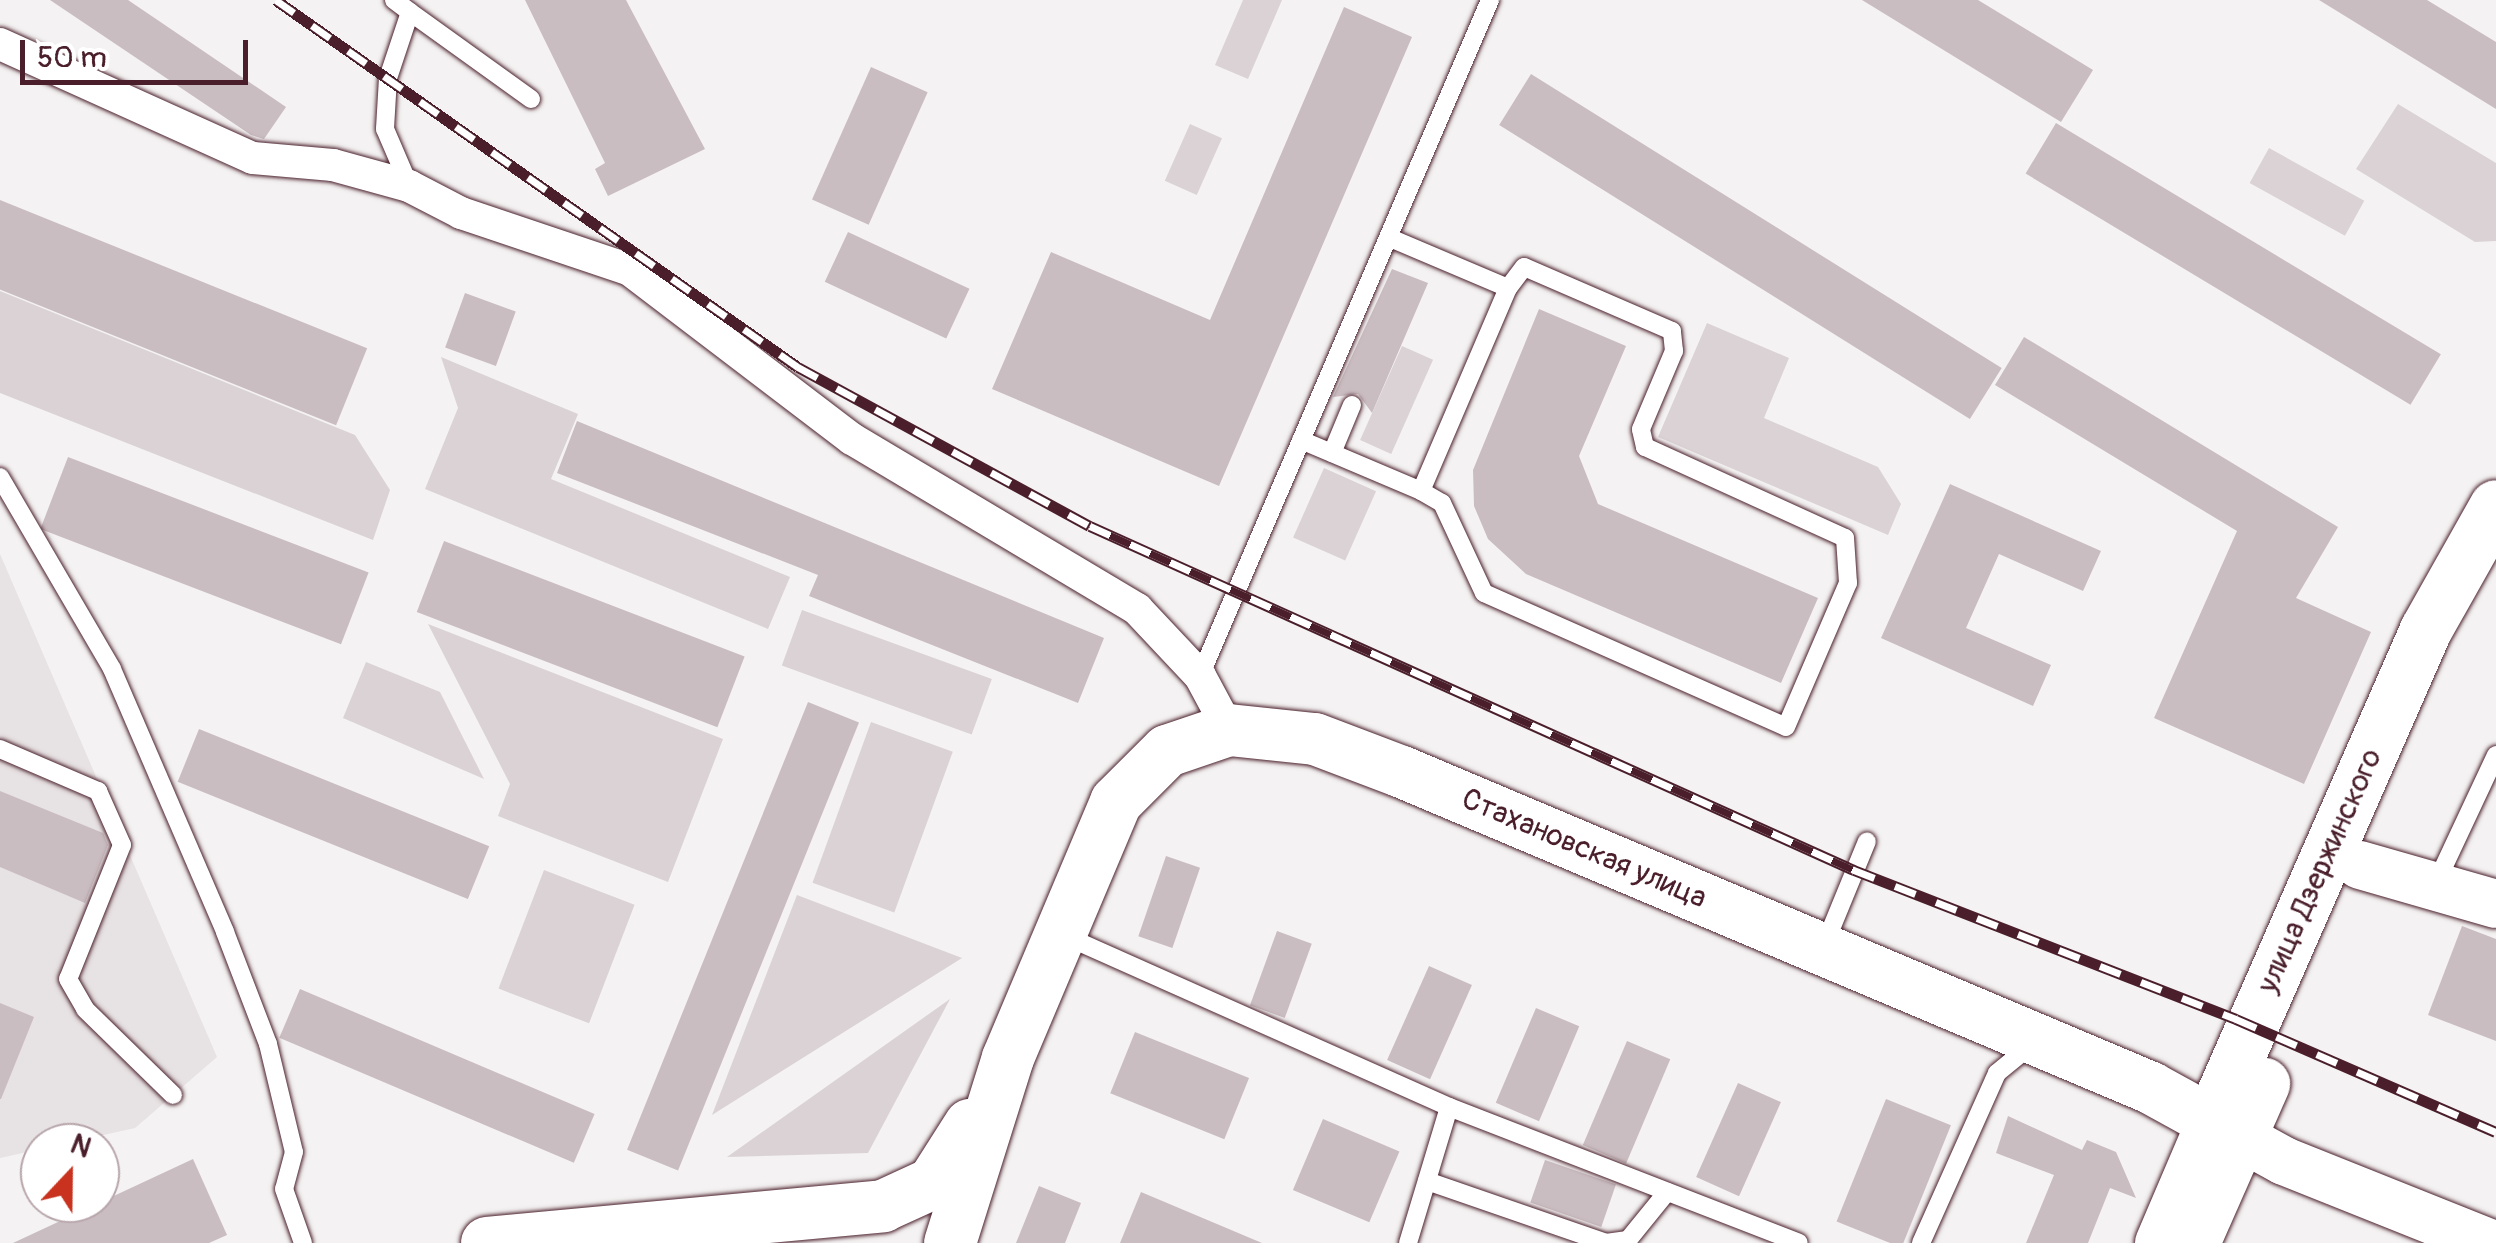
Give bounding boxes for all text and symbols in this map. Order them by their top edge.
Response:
scale bar [25,20,252,82]
text: 50 m [37,39,107,76]
street label: улица Дзержинского [2250,743,2390,999]
street label: Стахановская улица [1456,781,1712,917]
north arrow [20,1123,120,1223]
text: N [65,1127,96,1166]

